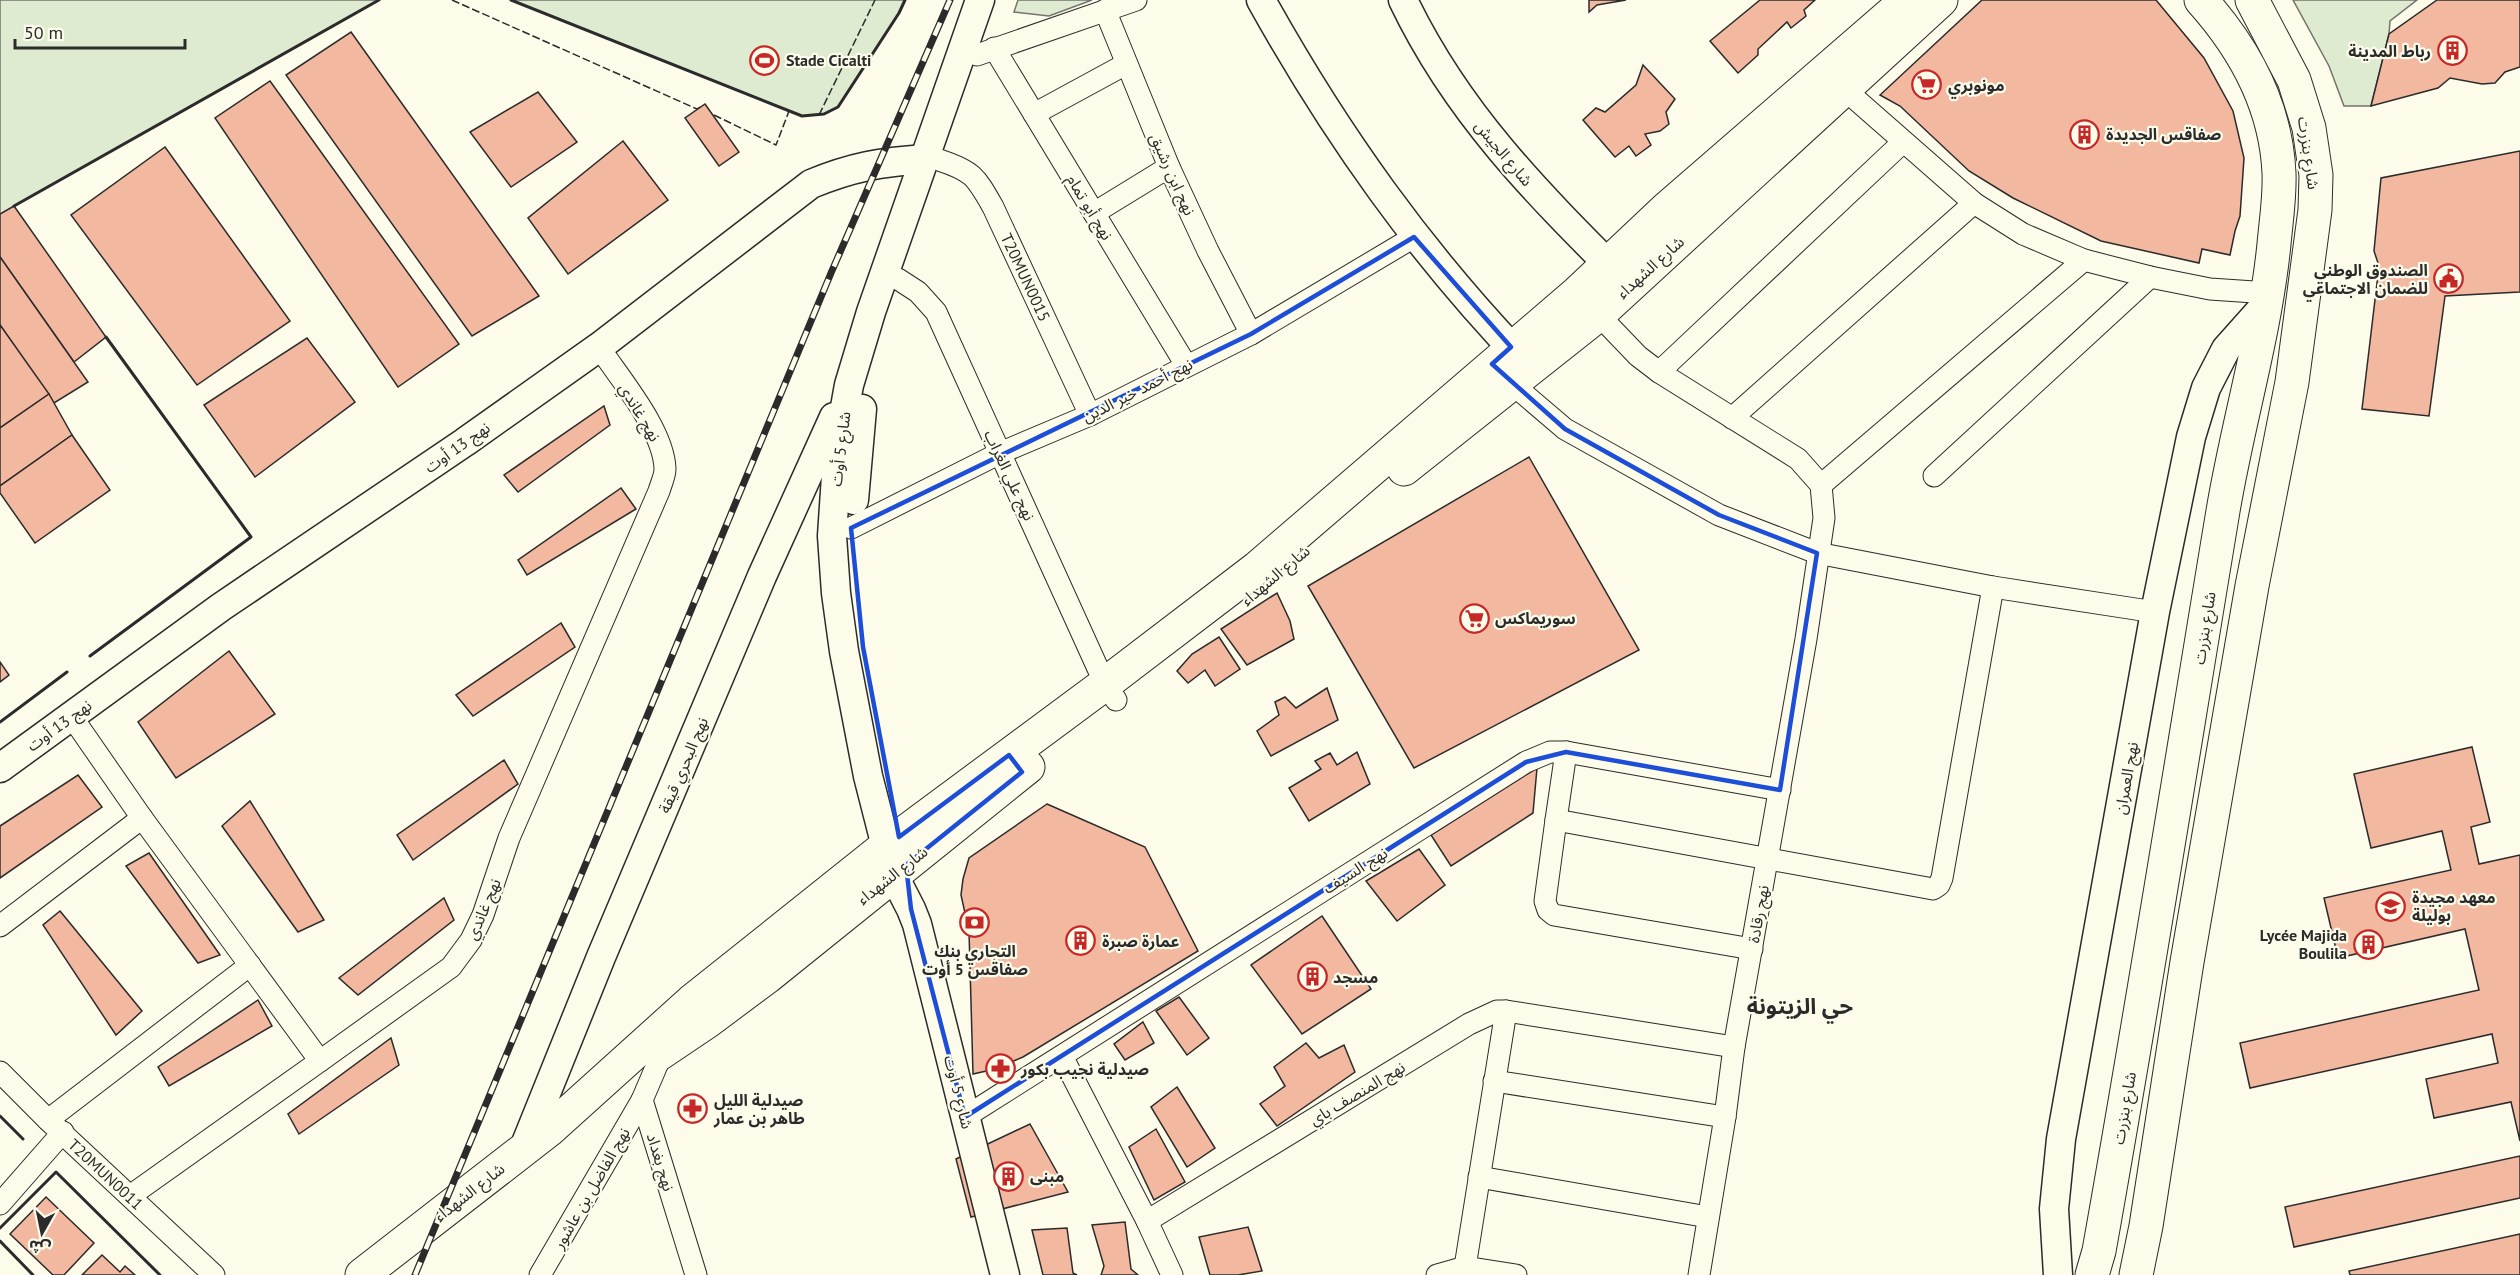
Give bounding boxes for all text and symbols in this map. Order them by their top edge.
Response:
scale bar [15,12,184,50]
text: 50 m [24,21,63,44]
building icon: رباط المدينة [2436,35,2468,67]
place label: رباط المدينة [2348,41,2431,61]
sports icon: Stade Cicalti [749,44,781,76]
place label: Stade Cicalti [786,50,871,70]
supermarket icon: مونوبري [1911,69,1943,101]
place label: مونوبري [1948,75,2005,99]
street label: شارع بنزرت [2291,115,2324,191]
street label: شارع الجيش [1468,116,1537,192]
building icon: صفاقس الجديدة [2069,118,2101,150]
place label: صفاقس الجديدة [2106,124,2221,144]
street label: نهج ابن رشيق [1143,130,1200,219]
street label: نهج أبو تمام [1060,170,1117,245]
street label: T20MUN0015 [997,230,1055,325]
street label: شارع الشهداء [1612,231,1690,305]
place label: الصندوق الوطني للضمان الاجتماعي [2303,260,2428,302]
public building icon: الصندوق الوطني للضمان الاجتماعي [2433,263,2465,295]
street label: نهج أحمد خير الدين [1078,354,1197,429]
street label: نهج غاندي [612,379,665,446]
street label: شارع 5 أوت [825,410,857,488]
street label: نهج 13 أوت [420,417,495,479]
street label: نهج علي الغراب [978,426,1040,525]
street label: شارع الشهداء [1236,540,1316,612]
street label: شارع بنزرت [2188,590,2223,666]
supermarket icon: سوريماكس [1458,602,1490,634]
place label: سوريماكس [1495,608,1576,628]
street label: نهج 13 أوت [23,695,97,758]
street label: نهج البحري قيقة [654,714,715,817]
street label: نهج العمران [2110,740,2145,816]
street label: شارع الشهداء [853,841,933,911]
street label: نهج السيف [1319,842,1392,900]
street label: نهج غاندي [461,875,508,944]
street label: نهج رقادة [1743,884,1776,945]
place label: معهد مجيدة بوليلة [2412,887,2495,925]
school or university icon: معهد مجيدة بوليلة [2375,890,2407,922]
bank icon: التجاري بنك صفاقس 5 أوت [959,907,991,939]
building icon: عمارة صبرة [1065,925,1097,957]
place label: Lycée Majida Boulila [2260,925,2347,963]
building icon: Lycée Majida Boulila [2352,928,2384,960]
place label: عمارة صبرة [1102,931,1179,951]
place label: التجاري بنك صفاقس 5 أوت [922,941,1028,979]
building icon: مسجد [1296,961,1328,993]
place label: مسجد [1333,967,1378,987]
district label: حي الزيتونة [1747,992,1853,1024]
street label: شارع 5 أوت [937,1053,978,1132]
pharmacy icon: صيدلية نجيب بكور [984,1053,1016,1085]
street label: نهج المنصف باي [1306,1057,1410,1132]
place label: صيدلية نجيب بكور [1020,1059,1149,1079]
street label: شارع بنزرت [2108,1070,2143,1146]
place label: صيدلية الليل طاهر بن عمار [713,1090,805,1128]
pharmacy icon: صيدلية الليل طاهر بن عمار [677,1093,709,1125]
street label: نهج الفاضل بن عاشور [548,1124,636,1255]
street label: نهج بغداد [640,1131,679,1194]
street label: T20MUN0011 [64,1134,147,1214]
street label: شارع الشهداء [430,1158,510,1228]
building icon: مبنى [993,1160,1025,1192]
place label: مبنى [1030,1166,1064,1186]
north arrow [12,1203,72,1263]
text: ش [27,1236,52,1259]

